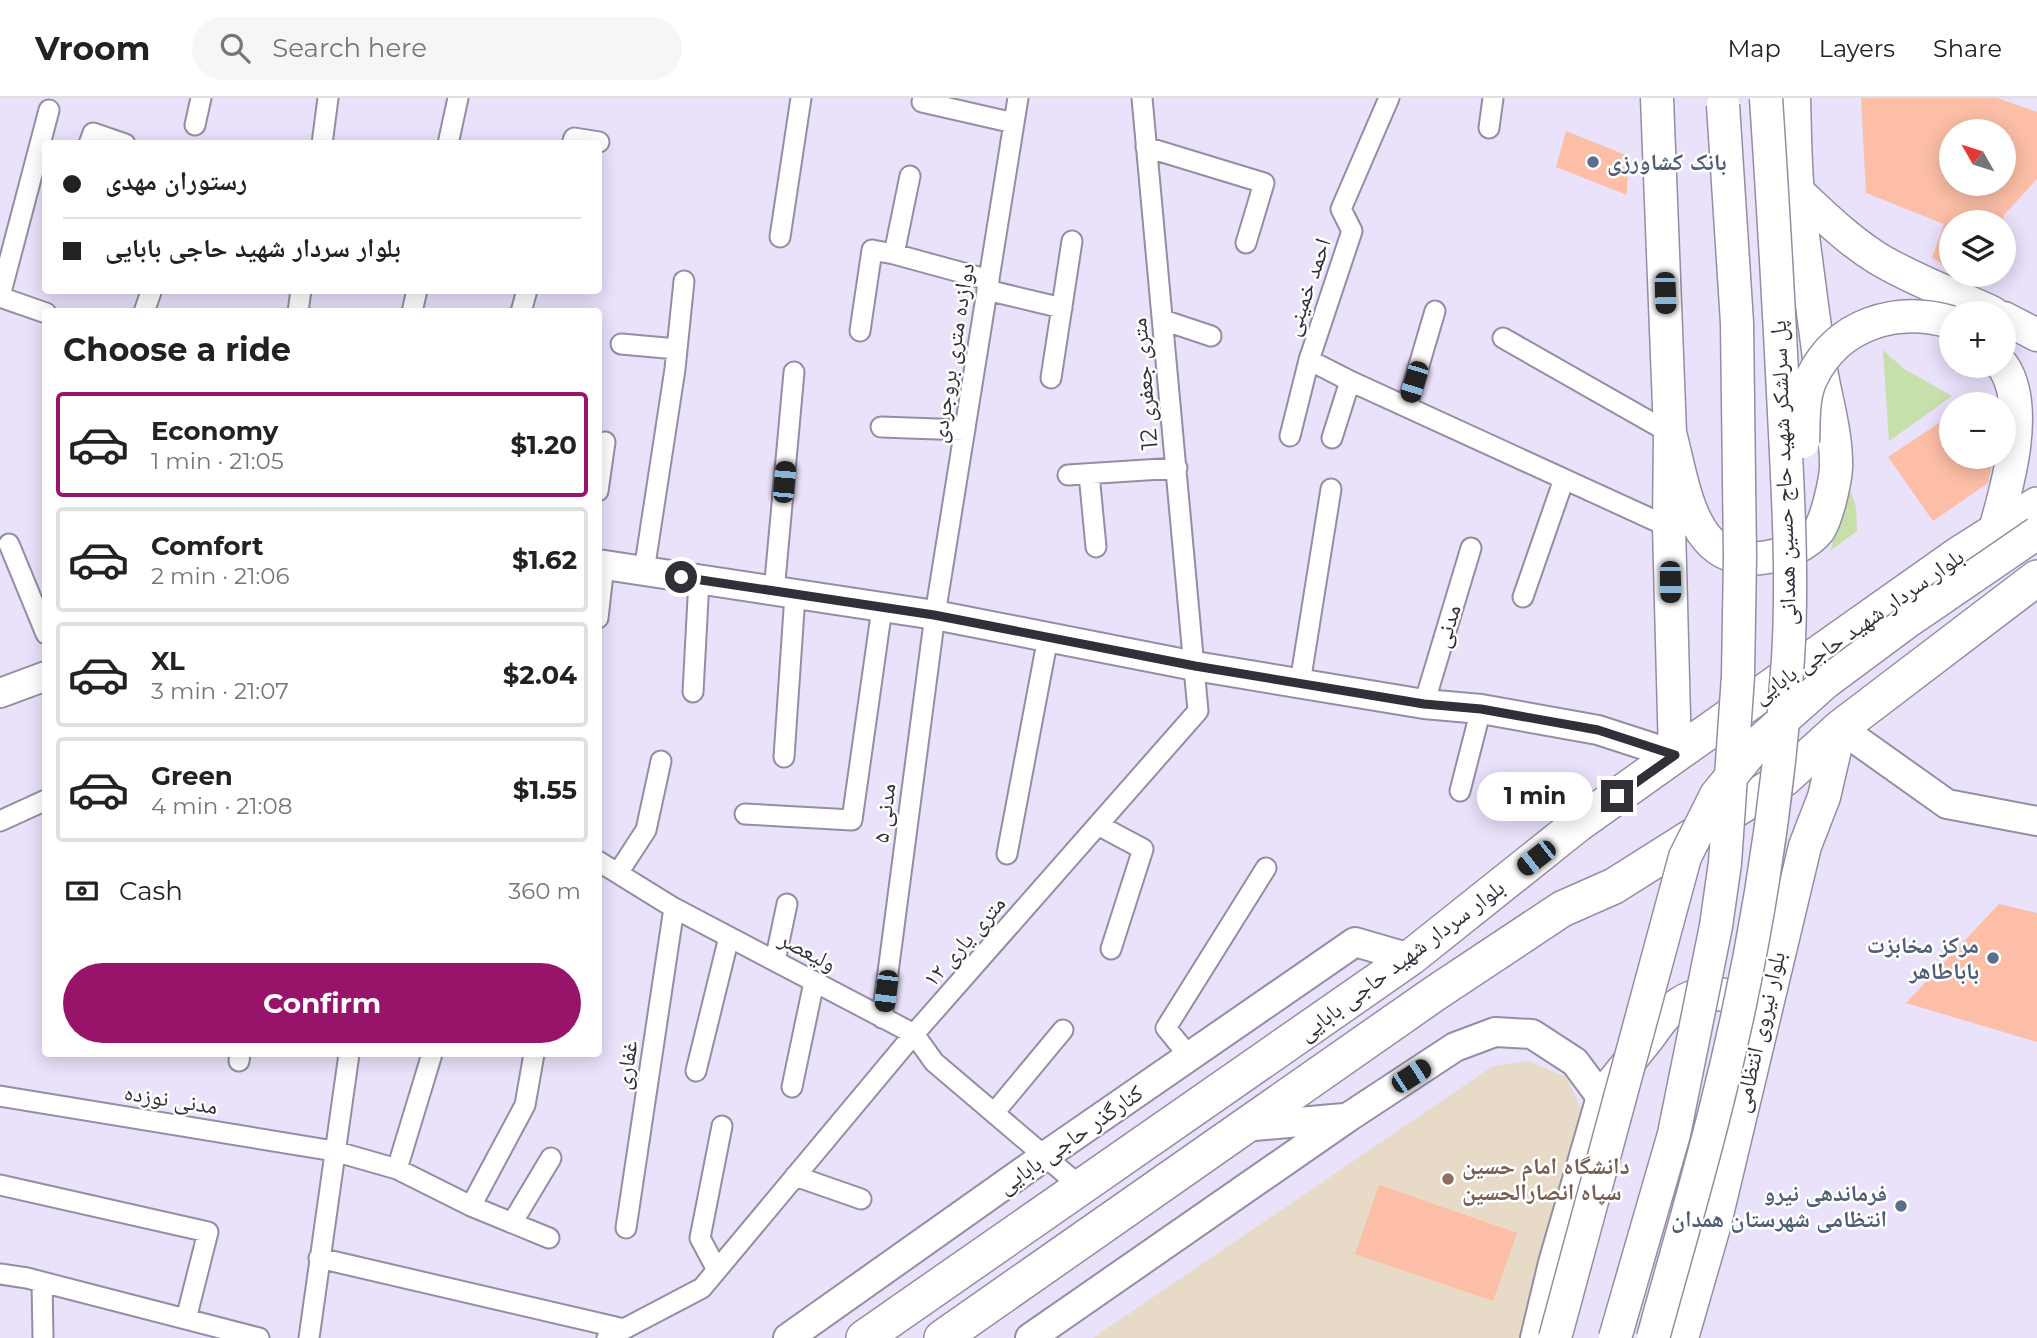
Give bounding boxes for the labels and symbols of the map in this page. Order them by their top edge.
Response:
north arrow [1939,119,2016,196]
place label: بانک کشاورزی [1607,148,1727,176]
marker: بانک کشاورزی [1585,154,1601,170]
street label: احمد خمینی [1277,234,1337,340]
street label: دوازده متری بروجردی [924,261,980,445]
car [1654,272,1677,314]
street label: 12 متری جعفری [1124,317,1164,451]
street label: پل سرلشکر شهید حاج حسین همدانی [1764,320,1803,626]
car [1398,359,1431,405]
car [772,460,797,504]
street label: بلوار سردار شهید حاجی بابایی [1747,542,1969,710]
route start [665,561,697,593]
car [1660,561,1681,603]
street label: مدنی [1427,601,1467,651]
callout: 1 min [1477,772,1592,820]
route end [1601,780,1633,812]
street label: مدنی ۵ [866,782,902,844]
car [1513,837,1560,879]
street label: بلوار سردار شهید حاجی بابایی [1292,873,1510,1047]
street label: ۱۲ متری یاری [917,890,1011,992]
street label: ولیعصر [774,924,841,978]
place label: مرکز مخابزت باباطاهر [1867,931,1979,985]
street label: بلوار نیروی انتظامی [1727,949,1791,1115]
marker: مرکز مخابزت باباطاهر [1985,950,2001,966]
car [874,969,899,1013]
street label: غفاری [608,1038,644,1092]
car [1388,1056,1435,1096]
street label: مدنی نوزده [122,1078,220,1120]
street label: کنارگذر حاجی بابایی [992,1078,1149,1200]
place label: دانشگاه امام حسین سپاه انصارالحسین [1462,1152,1630,1206]
marker: دانشگاه امام حسین سپاه انصارالحسین [1440,1171,1456,1187]
place label: فرماندهی نیرو انتظامی شهرستان همدان [1671,1179,1887,1233]
marker: فرماندهی نیرو انتظامی شهرستان همدان [1893,1198,1909,1214]

